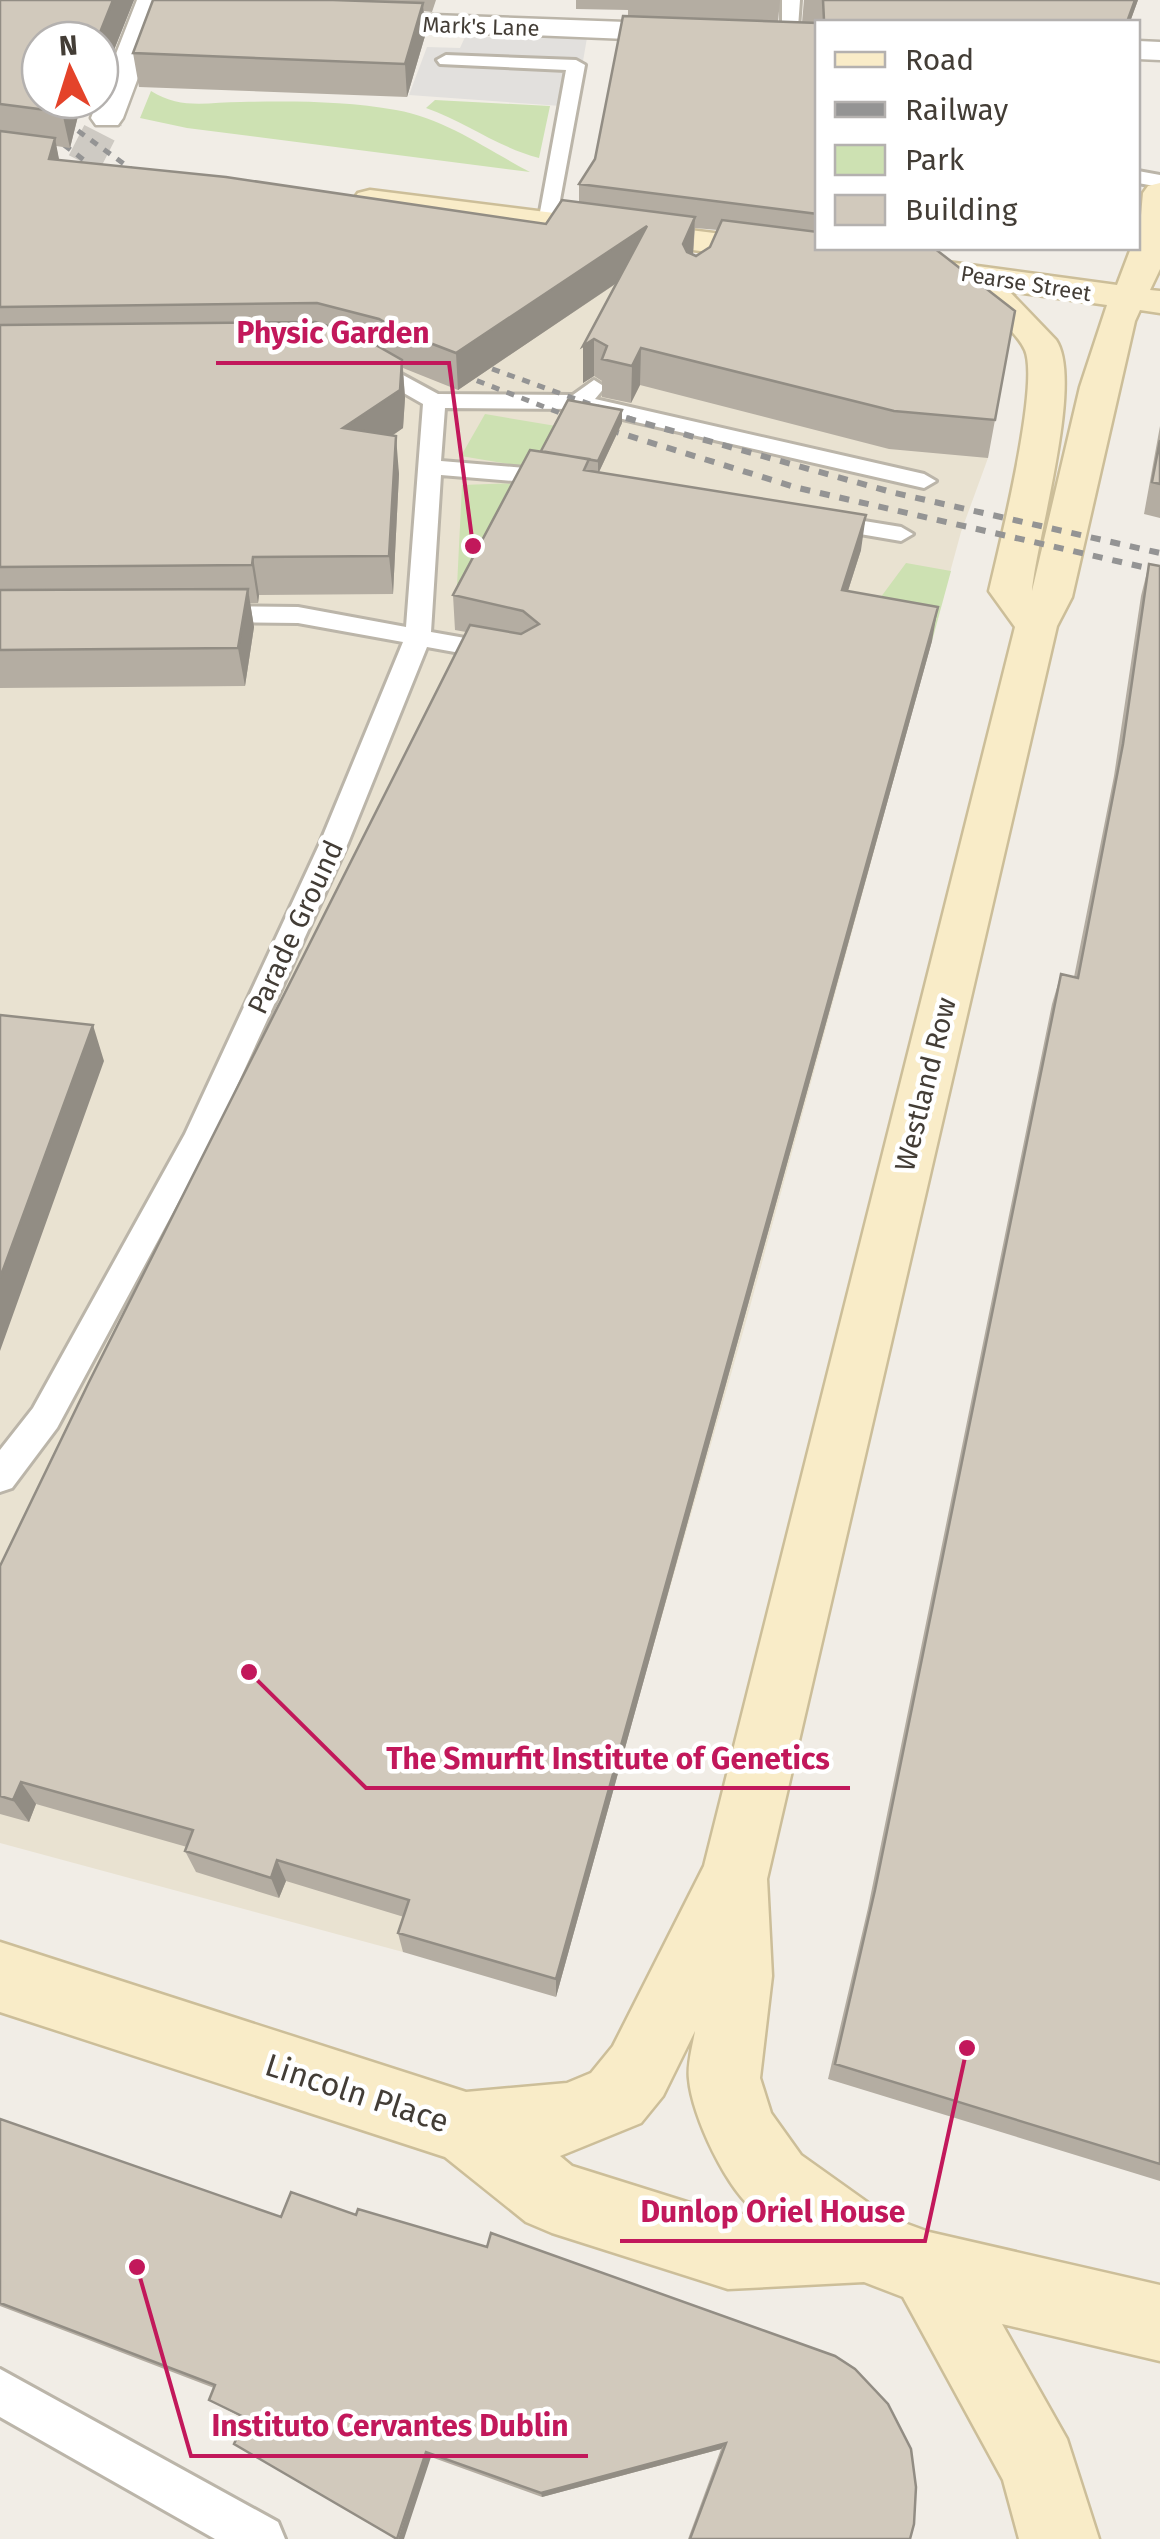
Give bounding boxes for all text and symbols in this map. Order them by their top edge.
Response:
street label: Mark's Lane [422,11,540,42]
north arrow [20,20,120,120]
legend [815,20,1140,250]
text: N [58,28,79,63]
text: Road [905,42,974,78]
text: Railway [905,92,1008,128]
text: Park [905,142,965,178]
text: Building [905,192,1018,228]
street label: Pearse Street [959,260,1093,307]
callout: Physic Garden [216,303,449,363]
text: Physic Garden [236,315,430,351]
street label: Parade Ground [241,835,350,1019]
street label: Westland Row [888,994,963,1174]
callout: The Smurfit Institute of Genetics [366,1728,850,1788]
text: The Smurfit Institute of Genetics [386,1741,830,1777]
street label: Lincoln Place [260,2045,454,2141]
callout: Dunlop Oriel House [620,2181,925,2241]
text: Dunlop Oriel House [641,2194,905,2230]
callout: Instituto Cervantes Dublin [191,2396,588,2456]
text: Instituto Cervantes Dublin [211,2408,569,2444]

